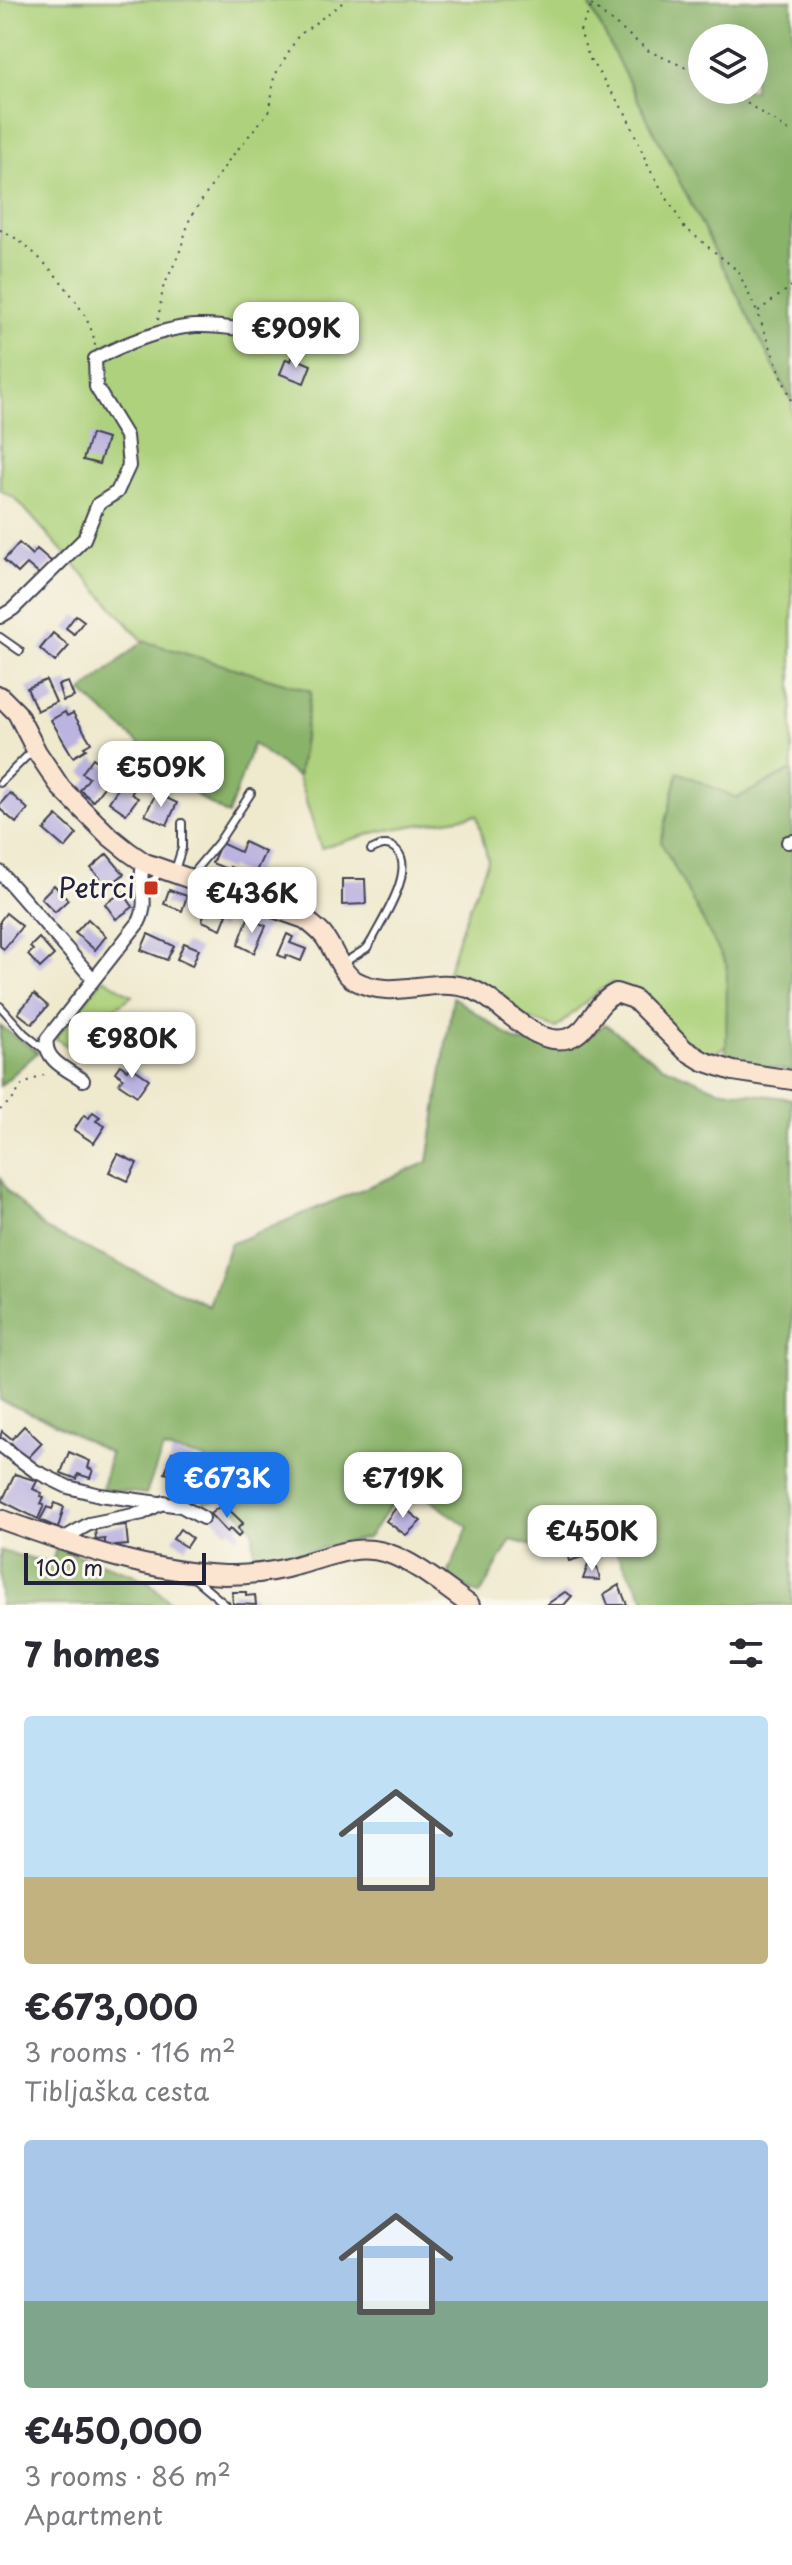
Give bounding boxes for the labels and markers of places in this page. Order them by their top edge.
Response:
pin: €909K [240,302,352,370]
pin: €509K [105,741,217,809]
place label: Petrci [58,865,135,908]
pin: €436K [196,867,308,935]
marker: Petrci [142,879,160,897]
pin: €980K [76,1012,188,1080]
pin: €673K [171,1452,283,1520]
pin: €719K [347,1452,459,1520]
pin: €450K [536,1505,648,1573]

